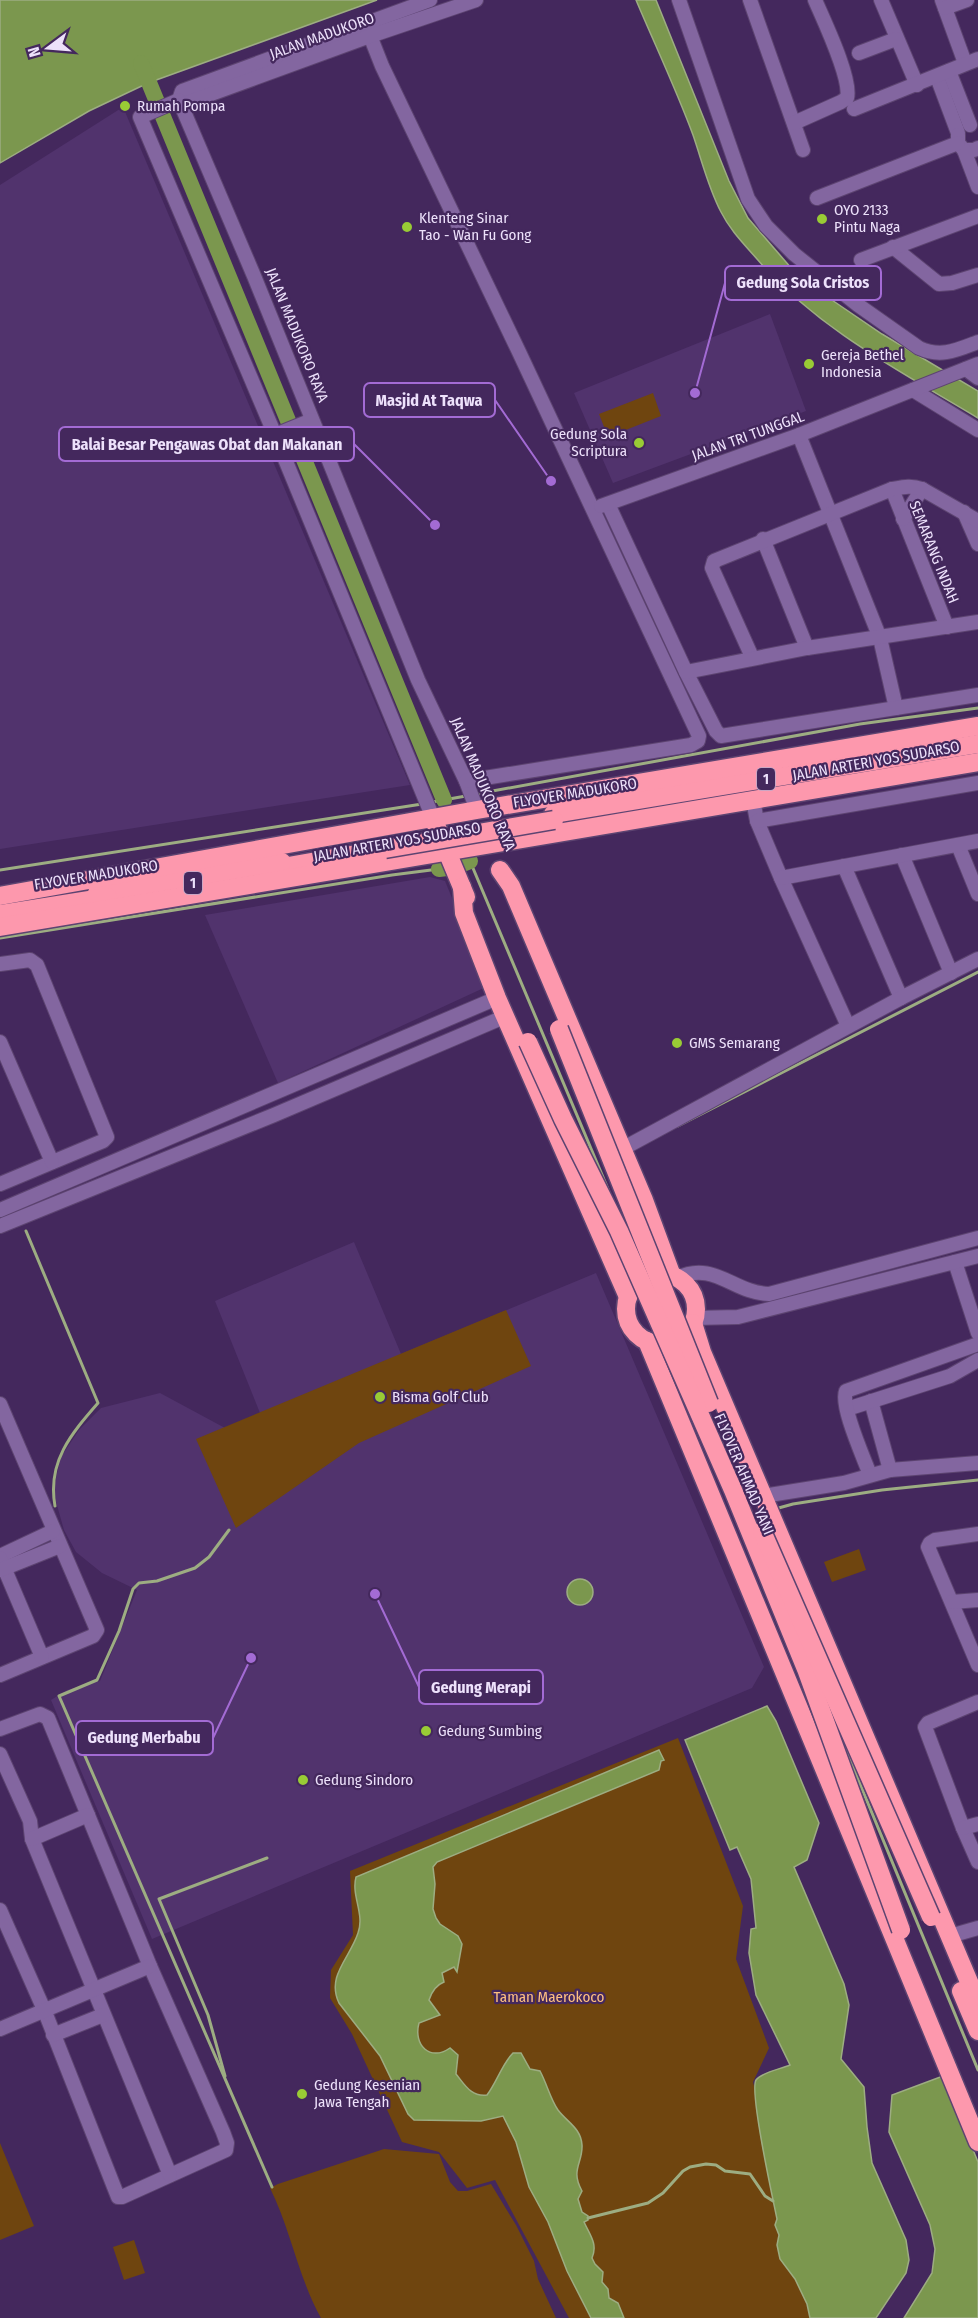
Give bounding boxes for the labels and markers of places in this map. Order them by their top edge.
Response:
place label: Rumah Pompa [137,97,225,115]
marker: Rumah Pompa [118,99,132,113]
place label: OYO 2133 Pintu Naga [834,201,900,236]
place label: Klenteng Sinar Tao - Wan Fu Gong [419,209,531,244]
marker: OYO 2133 Pintu Naga [815,212,829,226]
marker: Klenteng Sinar Tao - Wan Fu Gong [400,220,414,234]
callout: Gedung Sola Cristos [725,266,881,300]
place label: Gereja Bethel Indonesia [821,346,904,381]
marker: Gereja Bethel Indonesia [802,357,816,371]
callout: Masjid At Taqwa [364,383,495,417]
place label: Gedung Sola Scriptura [550,425,627,460]
callout: Balai Besar Pengawas Obat dan Makanan [59,427,354,461]
marker: Gedung Sola Scriptura [632,436,646,450]
place label: GMS Semarang [689,1034,780,1052]
marker: GMS Semarang [670,1036,684,1050]
place label: Bisma Golf Club [392,1388,489,1406]
marker: Bisma Golf Club [373,1390,387,1404]
callout: Gedung Merapi [419,1670,543,1704]
callout: Gedung Merbabu [76,1721,213,1755]
place label: Gedung Sumbing [438,1722,542,1740]
marker: Gedung Sumbing [419,1724,433,1738]
place label: Gedung Sindoro [315,1771,413,1789]
marker: Gedung Sindoro [296,1773,310,1787]
place label: Gedung Kesenian Jawa Tengah [314,2076,420,2111]
marker: Gedung Kesenian Jawa Tengah [295,2087,309,2101]

